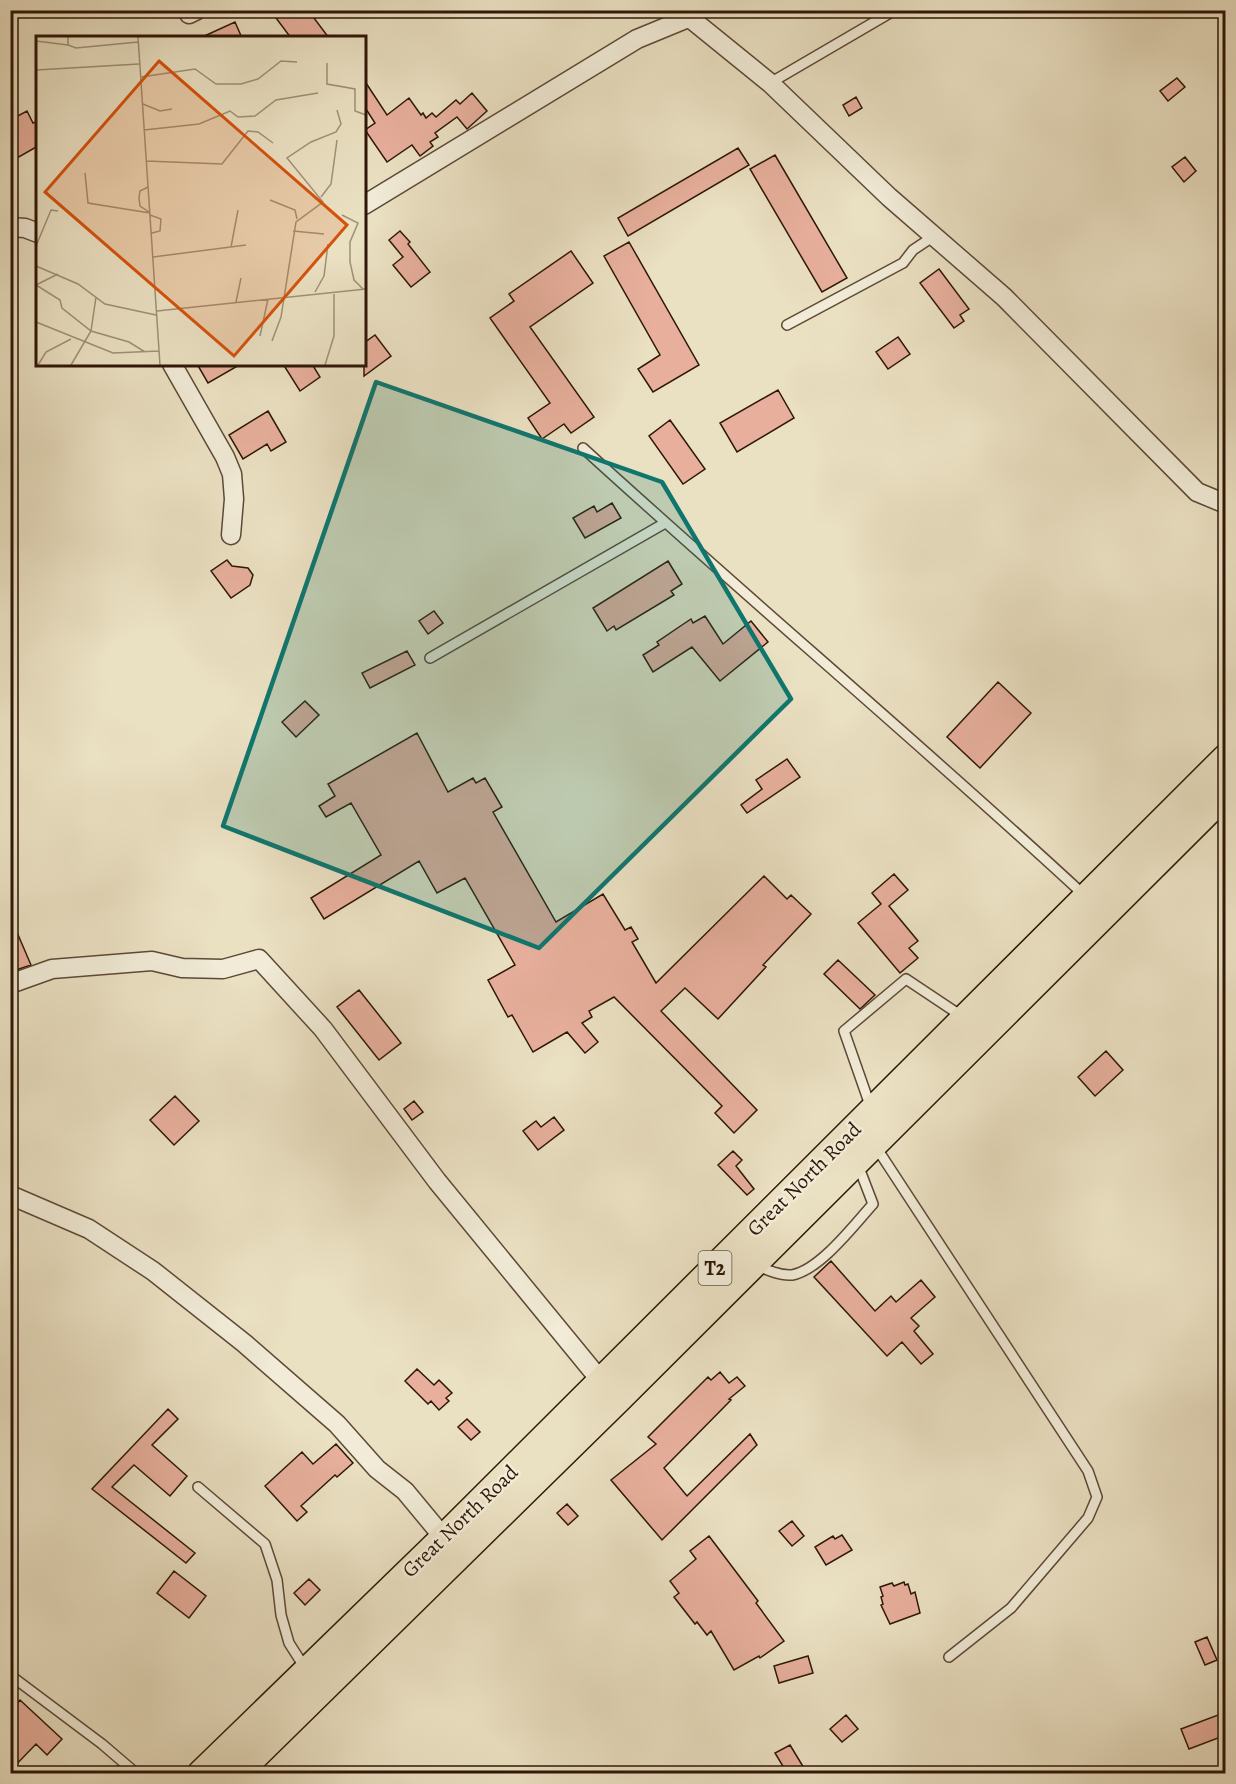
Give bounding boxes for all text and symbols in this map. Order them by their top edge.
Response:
inset map [36,36,366,366]
street label: Great North Road [741,1115,868,1242]
road number: T2 [698,1251,732,1285]
street label: Great North Road [396,1458,525,1583]

